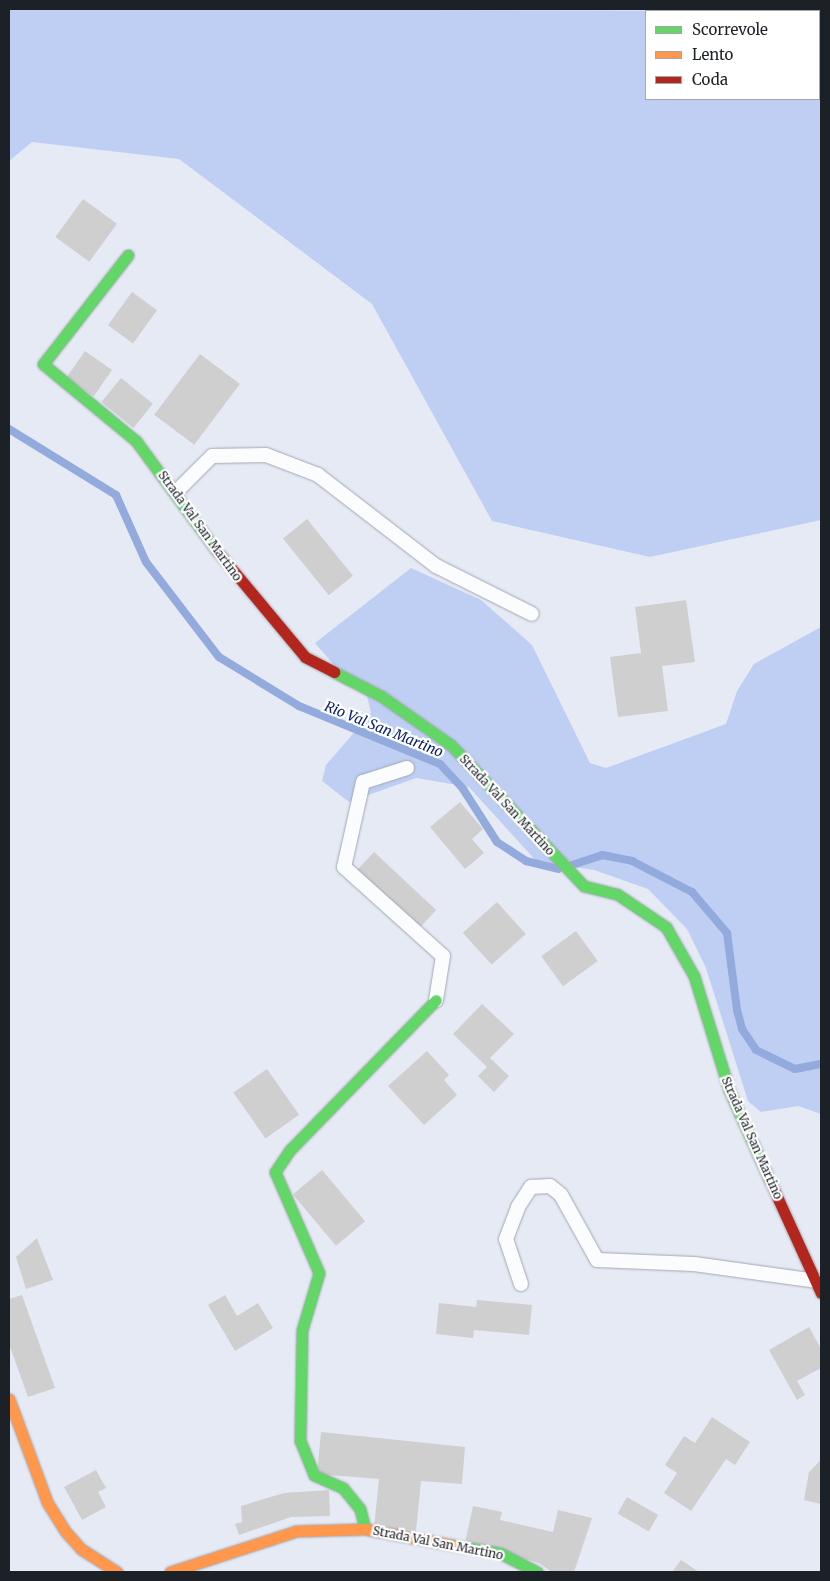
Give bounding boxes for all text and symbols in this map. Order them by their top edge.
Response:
legend [645,10,820,100]
text: Scorrevole [692,20,768,39]
text: Lento [692,45,733,64]
text: Coda [692,70,728,89]
street label: Strada Val San Martino [155,468,245,584]
water label: Rio Val San Martino [322,698,446,760]
street label: Strada Val San Martino [457,752,557,858]
street label: Strada Val San Martino [718,1075,786,1201]
street label: Strada Val San Martino [372,1523,504,1563]

